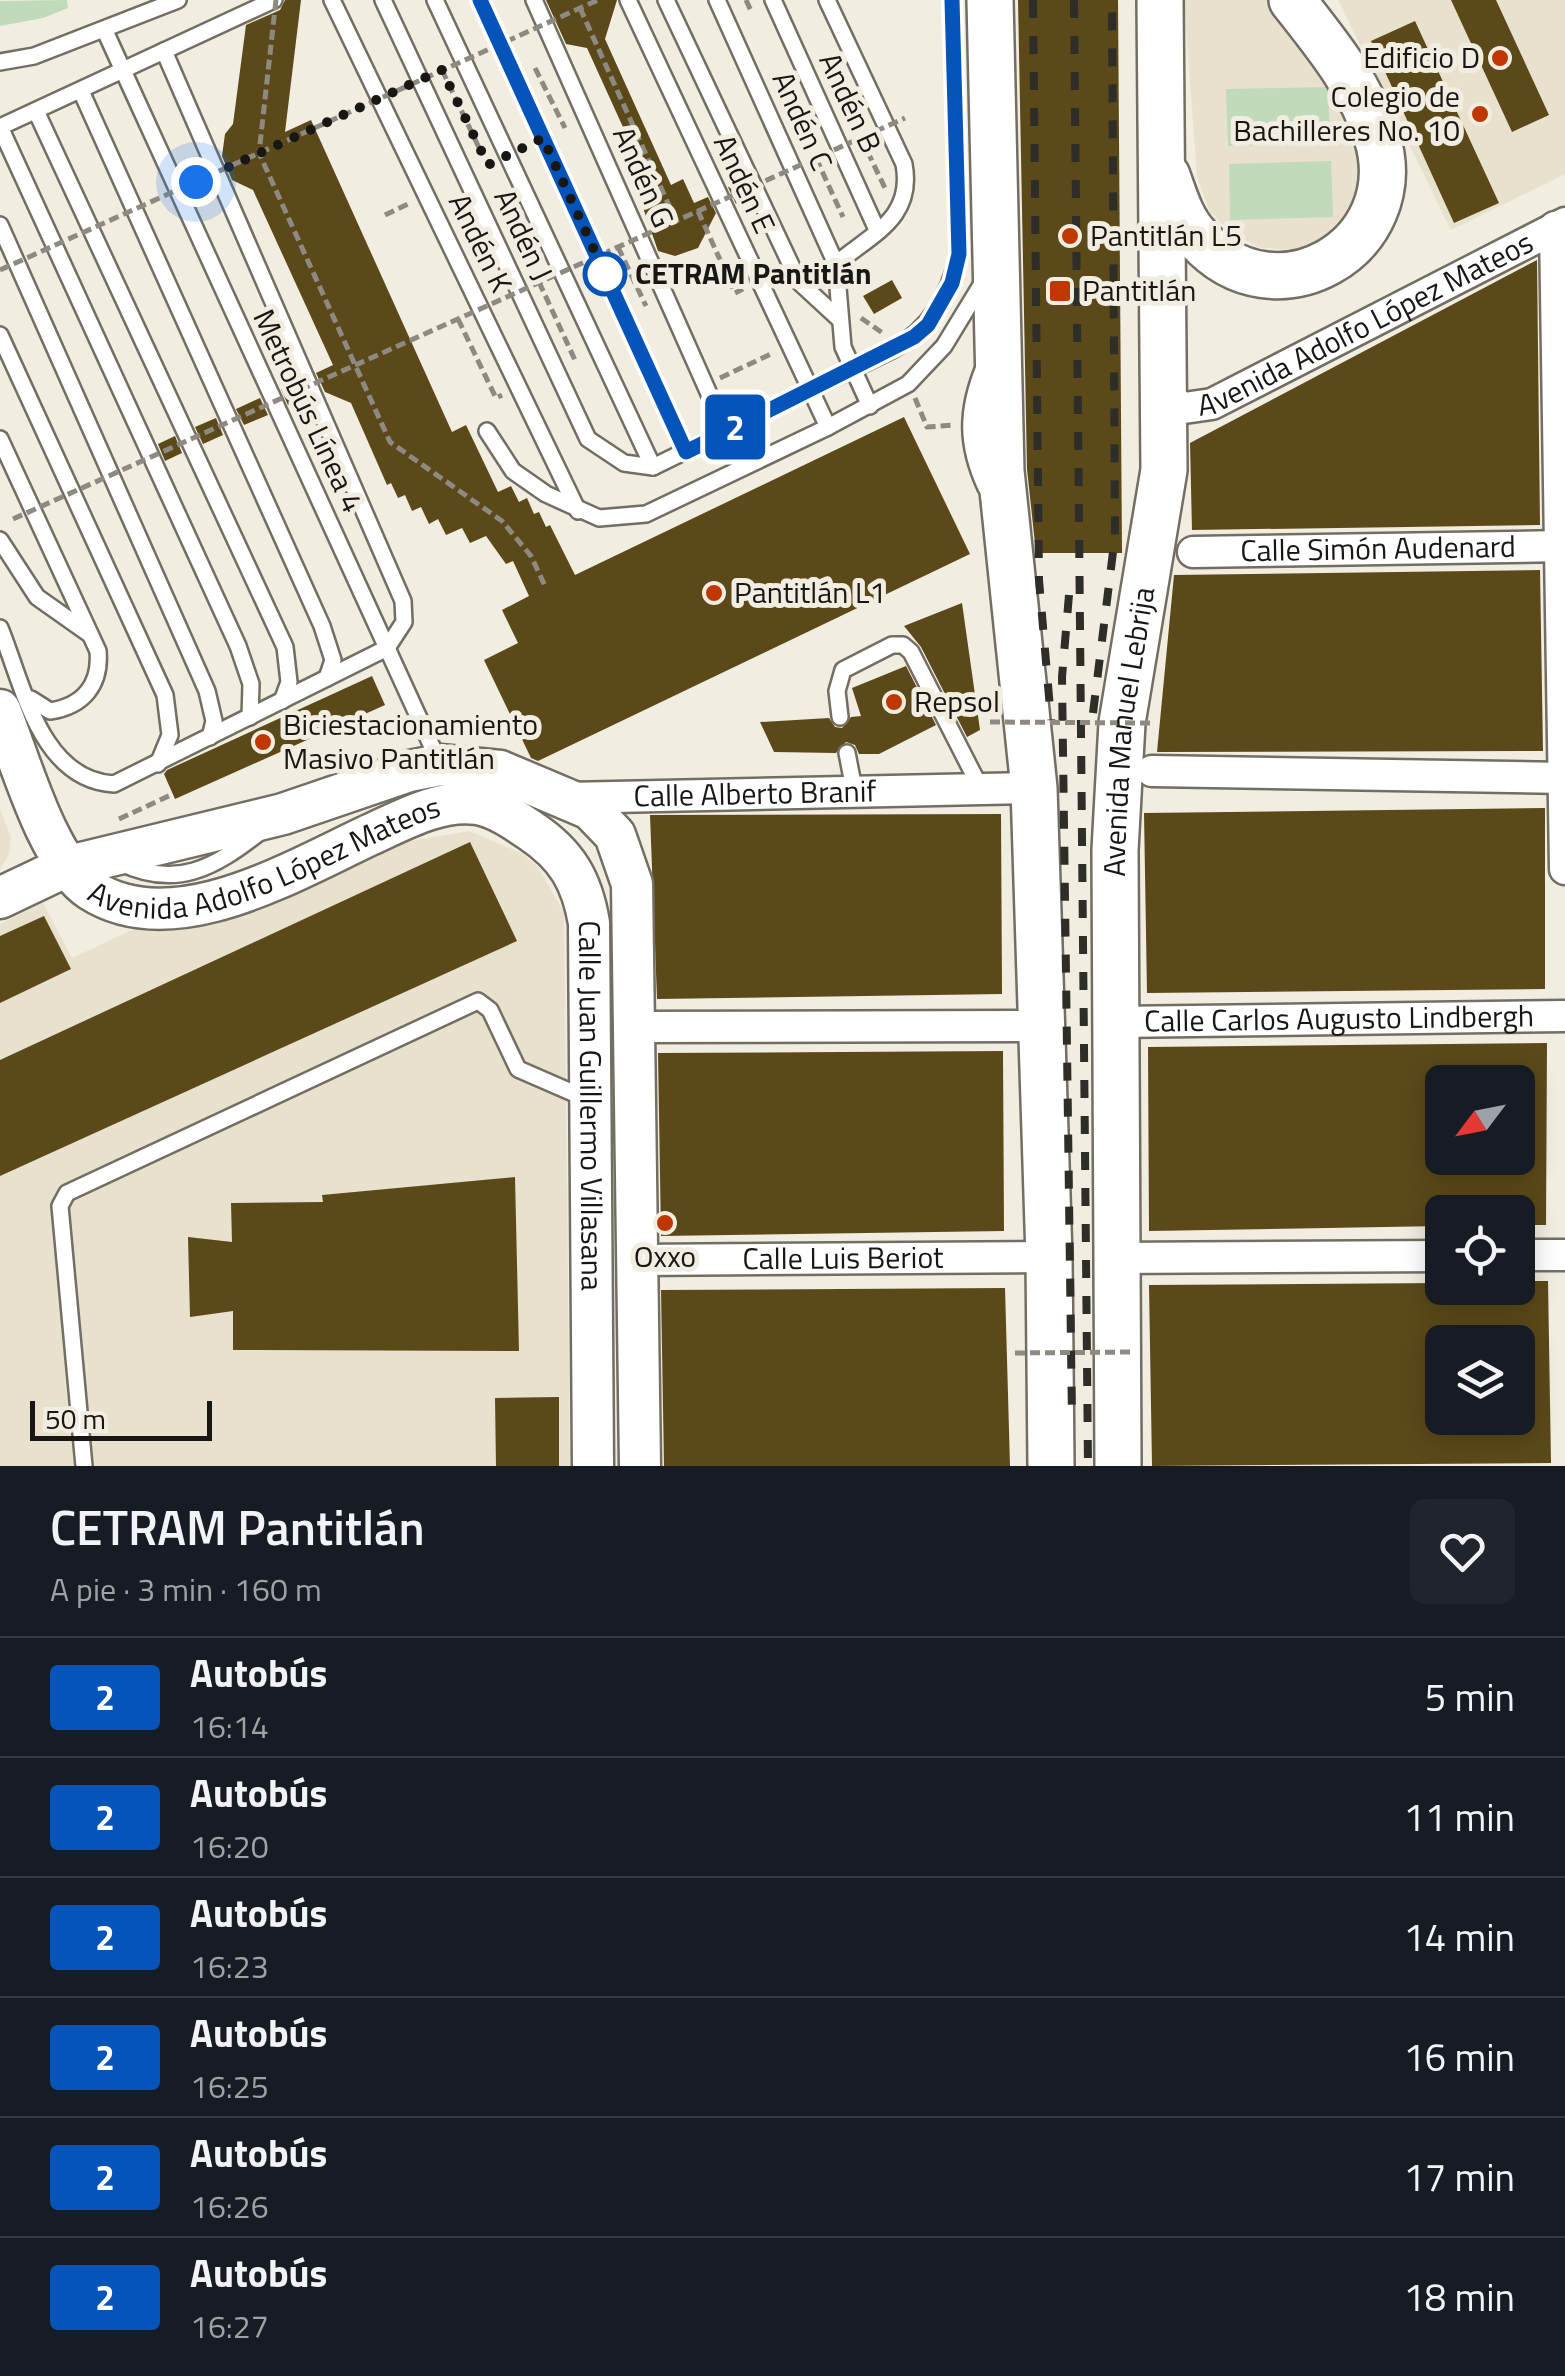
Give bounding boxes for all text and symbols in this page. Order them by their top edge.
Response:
place label: Edificio D [1363,34,1480,80]
street label: Andén B [808,45,894,160]
marker: Edificio D [1489,47,1511,69]
street label: Andén C [761,64,845,177]
place label: Colegio de Bachilleres No. 10 [1233,73,1460,153]
marker: Colegio de Bachilleres No. 10 [1469,103,1491,125]
street label: Andén G [601,119,687,234]
street label: Andén E [702,127,788,241]
your location [171,157,221,207]
street label: Andén J [483,181,565,288]
street label: Andén K [437,185,525,300]
place label: Pantitlán L5 [1090,212,1242,258]
street label: Avenida Adolfo López Mateos [1195,219,1541,428]
marker: Pantitlán L5 [1059,225,1081,247]
place label: CETRAM Pantitlán [635,250,872,296]
marker: CETRAM Pantitlán [584,253,626,295]
place label: Pantitlán [1082,267,1196,313]
marker: Pantitlán [1047,278,1073,304]
street label: Metrobús Línea 4 [242,301,376,520]
line badge: 2 [702,394,768,460]
text: 2 [725,400,745,454]
street label: Calle Simón Audenard [1240,523,1516,573]
place label: Pantitlán L1 [734,569,886,615]
marker: Pantitlán L1 [703,582,725,604]
street label: Avenida Manuel Lebrija [1091,583,1166,877]
place label: Repsol [914,678,1000,724]
marker: Repsol [883,691,905,713]
place label: Biciestacionamiento Masivo Pantitlán [283,701,538,781]
marker: Biciestacionamiento Masivo Pantitlán [252,731,274,753]
street label: Calle Alberto Branif [633,767,877,819]
street label: Avenida Adolfo López Mateos [80,783,446,931]
street label: Calle Juan Guillermo Villasana [567,920,616,1291]
street label: Calle Carlos Augusto Lindbergh [1144,992,1534,1044]
north arrow [1425,1065,1535,1175]
map controls [1425,1065,1535,1435]
button: locate [1425,1195,1535,1305]
marker: Oxxo [654,1212,676,1234]
place label: Oxxo [634,1233,696,1279]
street label: Calle Luis Beriot [742,1234,944,1281]
button: layers [1425,1325,1535,1435]
scale bar [30,1396,212,1440]
text: 50 m [45,1397,106,1440]
text: CETRAM Pantitlán [50,1491,425,1564]
button: heart [1410,1499,1515,1604]
text: A pie · 3 min · 160 m [50,1565,322,1613]
text: Autobús [190,1644,328,1702]
text: 5 min [1425,1668,1515,1726]
text: 2 [95,1670,115,1724]
text: 16:14 [190,1702,269,1750]
text: Autobús [190,1764,328,1822]
text: 11 min [1404,1788,1515,1846]
text: 2 [95,1790,115,1844]
text: 16:20 [190,1822,269,1870]
text: Autobús [190,1884,328,1942]
text: 14 min [1404,1908,1515,1966]
text: 2 [95,1910,115,1964]
text: 16:23 [190,1942,269,1990]
text: Autobús [190,2004,328,2062]
text: 16 min [1404,2028,1515,2086]
text: 2 [95,2030,115,2084]
text: 16:25 [190,2062,269,2110]
text: Autobús [190,2124,328,2182]
text: 17 min [1404,2148,1515,2206]
text: 2 [95,2150,115,2204]
text: 16:26 [190,2182,269,2230]
text: Autobús [190,2244,328,2302]
text: 18 min [1404,2268,1515,2326]
text: 2 [95,2270,115,2324]
text: 16:27 [190,2302,269,2350]

